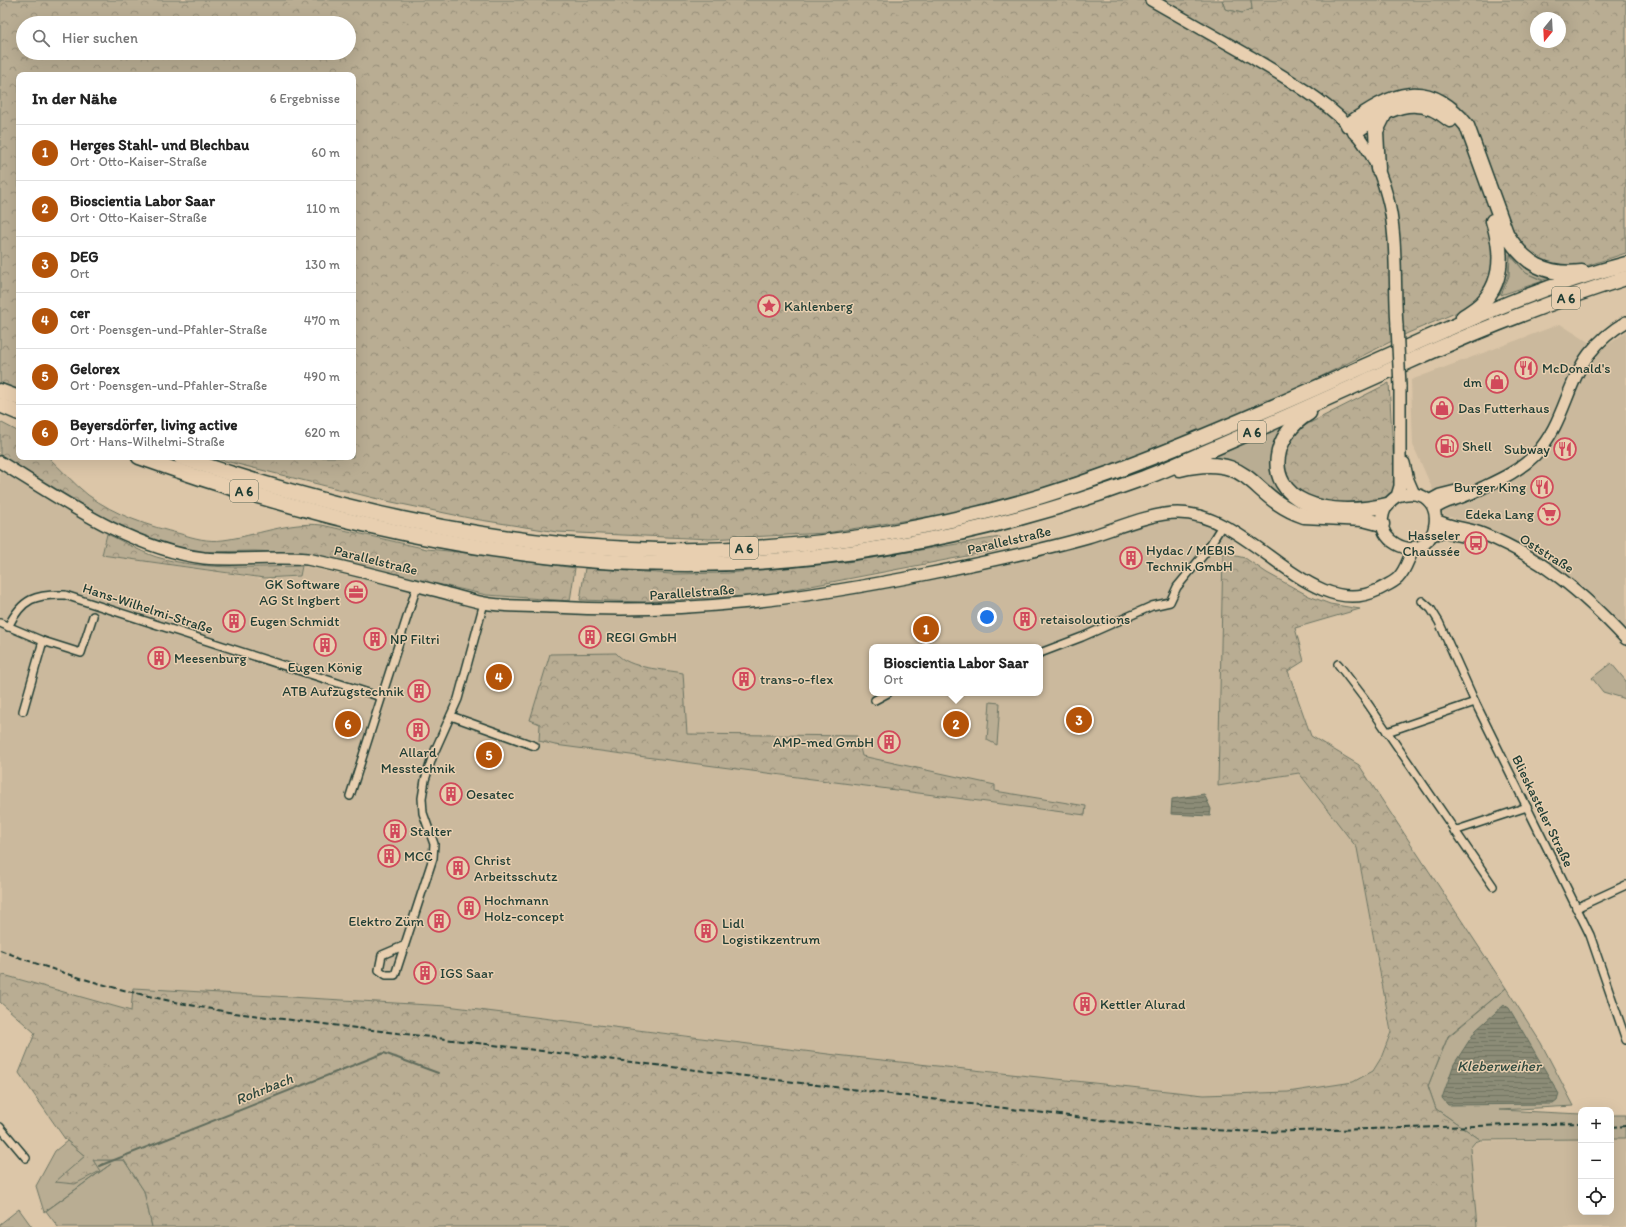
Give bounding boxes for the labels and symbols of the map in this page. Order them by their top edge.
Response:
north arrow [1530,12,1566,48]
road number: A 6 [1552,287,1580,309]
place icon: Kahlenberg [756,293,782,319]
place label: Kahlenberg [784,298,854,315]
restaurant icon: McDonald's [1513,355,1539,381]
place label: McDonald's [1542,360,1611,377]
shop icon: dm [1484,369,1510,395]
place label: dm [1463,374,1483,391]
shop icon: Das Futterhaus [1429,395,1455,421]
place label: Das Futterhaus [1458,400,1549,417]
road number: A 6 [1238,421,1266,443]
fuel station icon: Shell [1434,433,1460,459]
restaurant icon: Subway [1552,436,1578,462]
place label: Shell [1462,438,1492,455]
place label: Subway [1504,441,1550,458]
restaurant icon: Burger King [1529,474,1555,500]
place label: Burger King [1454,479,1527,496]
road number: A 6 [230,480,258,502]
supermarket icon: Edeka Lang [1536,501,1562,527]
place label: Edeka Lang [1465,506,1535,523]
street label: Parallelstraße [966,523,1053,558]
place label: Hasseler Chaussée [1403,527,1460,560]
bus stop icon: Hasseler Chaussée [1463,530,1489,556]
street label: Oststraße [1516,530,1577,577]
road number: A 6 [730,537,758,559]
street label: Parallelstraße [332,542,420,579]
place label: Hydac / MEBIS Technik GmbH [1146,542,1235,575]
building icon: Hydac / MEBIS Technik GmbH [1118,545,1144,571]
place label: GK Software AG St Ingbert [259,576,340,609]
street label: Hans-Wilhelmi-Straße [80,579,215,638]
office icon: GK Software AG St Ingbert [343,579,369,605]
street label: Parallelstraße [649,581,736,604]
building icon: retaisoloutions [1012,606,1038,632]
your location [977,607,997,627]
building icon: Eugen Schmidt [221,608,247,634]
place label: retaisoloutions [1040,611,1130,628]
place label: Eugen Schmidt [250,613,340,630]
pin: 1 [913,614,939,644]
building icon: REGI GmbH [577,624,603,650]
building icon: NP Filtri [362,626,388,652]
place label: REGI GmbH [606,629,677,646]
place label: NP Filtri [390,631,440,648]
building icon: Eugen König [312,632,338,658]
building icon: Meesenburg [146,645,172,671]
place label: Meesenburg [174,650,247,667]
place label: Eugen König [288,659,363,676]
pin: 4 [486,662,512,692]
building icon: trans-o-flex [731,666,757,692]
place label: trans-o-flex [760,671,833,688]
building icon: ATB Aufzugstechnik [406,678,432,704]
place label: ATB Aufzugstechnik [282,683,405,700]
pin: 3 [1066,705,1092,735]
pin: 6 [335,709,361,739]
pin: 2 [943,709,969,739]
building icon: Allard Messtechnik [405,717,431,743]
building icon: AMP-med GmbH [876,729,902,755]
place label: AMP-med GmbH [773,734,874,751]
pin: 5 [476,740,502,770]
place label: Allard Messtechnik [381,744,456,777]
street label: Blieskasteler Straße [1508,752,1577,870]
building icon: Oesatec [438,781,464,807]
place label: Oesatec [466,786,515,803]
building icon: Stalter [382,818,408,844]
place label: Stalter [410,823,452,840]
building icon: MCC [376,843,402,869]
place label: MCC [404,848,433,865]
place label: Christ Arbeitsschutz [474,852,558,885]
building icon: Christ Arbeitsschutz [445,855,471,881]
place label: Hochmann Holz-concept [484,892,564,925]
building icon: Hochmann Holz-concept [456,895,482,921]
building icon: Elektro Zürn [426,908,452,934]
place label: Elektro Zürn [348,913,424,930]
place label: Lidl Logistikzentrum [722,915,820,948]
building icon: Lidl Logistikzentrum [693,918,719,944]
building icon: IGS Saar [412,960,438,986]
place label: IGS Saar [440,965,494,982]
building icon: Kettler Alurad [1072,991,1098,1017]
place label: Kettler Alurad [1100,996,1186,1013]
water label: Kleberweiher [1457,1057,1543,1075]
water label: Rohrbach [233,1069,296,1109]

